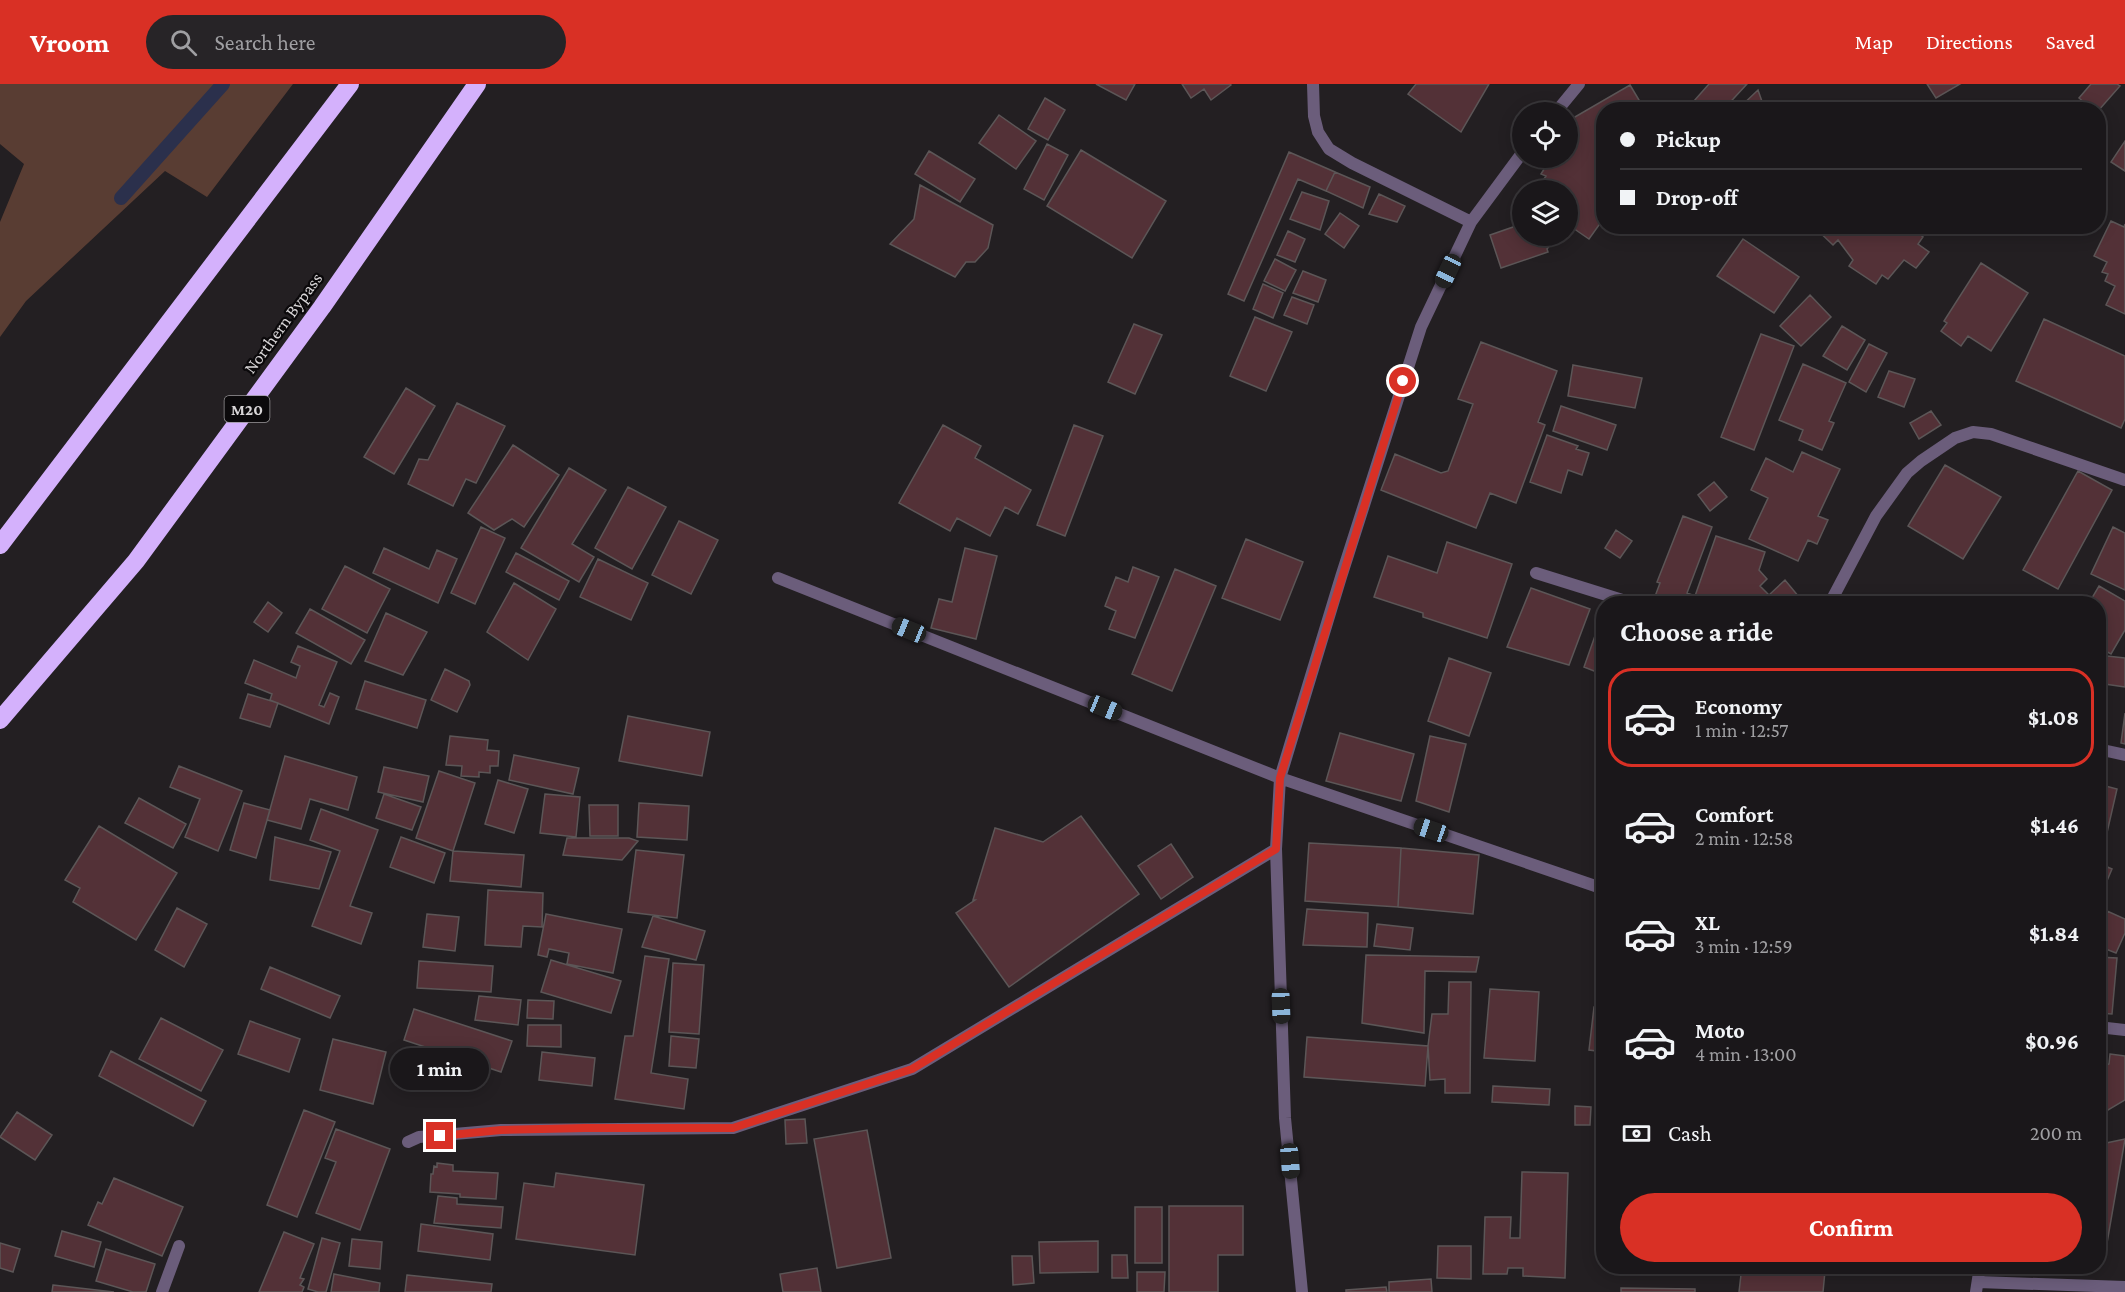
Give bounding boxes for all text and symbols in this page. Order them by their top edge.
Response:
search box [146,15,566,69]
icon: search [167,26,200,59]
text: Vroom [30,27,110,58]
text: Search here [215,30,315,55]
text: Map [1855,30,1893,54]
text: Directions [1926,30,2013,54]
text: Saved [2046,30,2095,54]
map controls [1512,102,1578,246]
button: locate [1512,102,1578,168]
text: Pickup [1656,127,1721,152]
button: layers [1512,180,1578,246]
text: Drop-off [1656,185,1738,210]
car [1432,251,1464,291]
street label: Northern Bypass [240,269,326,377]
route start [1389,367,1416,394]
road number: M20 [224,396,270,422]
car [889,615,929,645]
text: Choose a ride [1620,617,1773,647]
icon: car [1623,691,1677,745]
car [1085,693,1125,723]
text: Economy [1695,694,1782,719]
text: $1.08 [2028,705,2079,730]
text: 1 min · 12:57 [1695,719,1789,741]
icon: car [1623,799,1677,853]
text: Comfort [1695,802,1773,827]
text: $1.46 [2030,813,2079,838]
car [1411,816,1451,844]
text: 2 min · 12:58 [1695,827,1794,849]
icon: car [1623,907,1677,961]
text: XL [1695,910,1720,935]
text: $1.84 [2029,921,2079,946]
text: 3 min · 12:59 [1695,935,1793,957]
car [1271,988,1291,1024]
icon: car [1623,1015,1677,1069]
text: Moto [1695,1018,1745,1043]
text: $0.96 [2025,1029,2079,1054]
text: 4 min · 13:00 [1695,1043,1797,1065]
callout: 1 min [390,1049,490,1091]
text: 1 min [417,1058,462,1080]
icon: cash [1620,1117,1653,1150]
text: Cash [1668,1121,1712,1146]
route end [426,1122,453,1149]
text: 200 m [2030,1122,2082,1144]
car [1279,1142,1301,1180]
button: Confirm [1620,1193,2082,1262]

